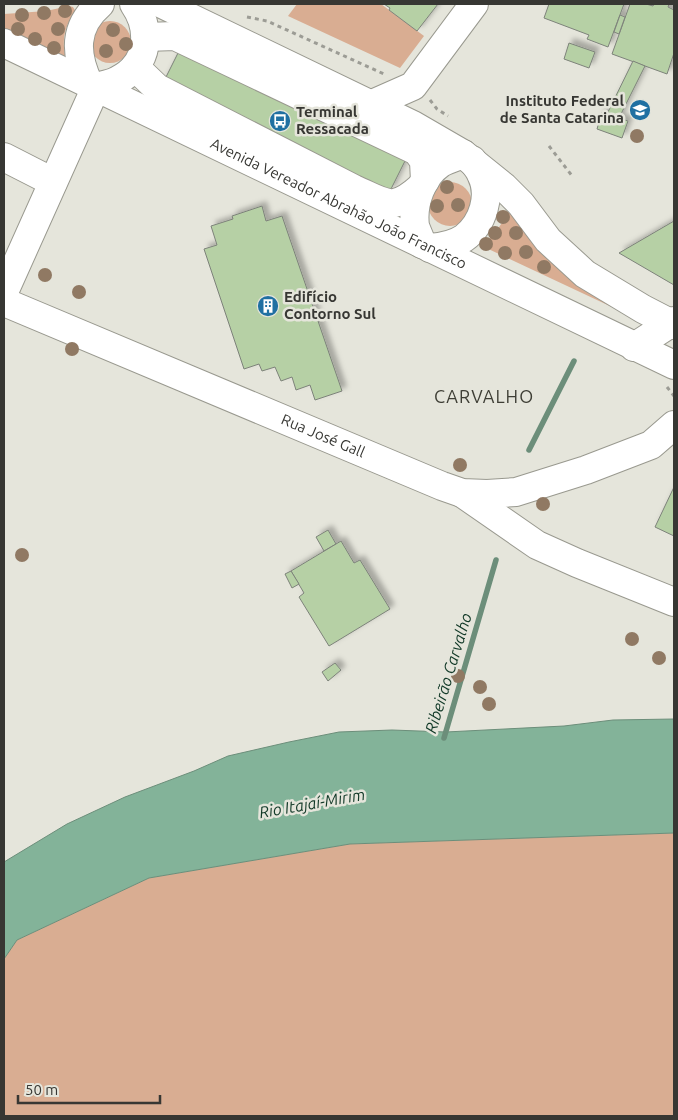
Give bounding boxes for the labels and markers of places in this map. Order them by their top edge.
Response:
place label: Instituto Federal de Santa Catarina [500,92,624,126]
school or university icon: Instituto Federal de Santa Catarina [628,98,652,122]
place label: Terminal Ressacada [296,103,369,137]
bus stop icon: Terminal Ressacada [268,109,292,133]
place label: Edifício Contorno Sul [284,288,376,322]
building icon: Edifício Contorno Sul [256,294,280,318]

